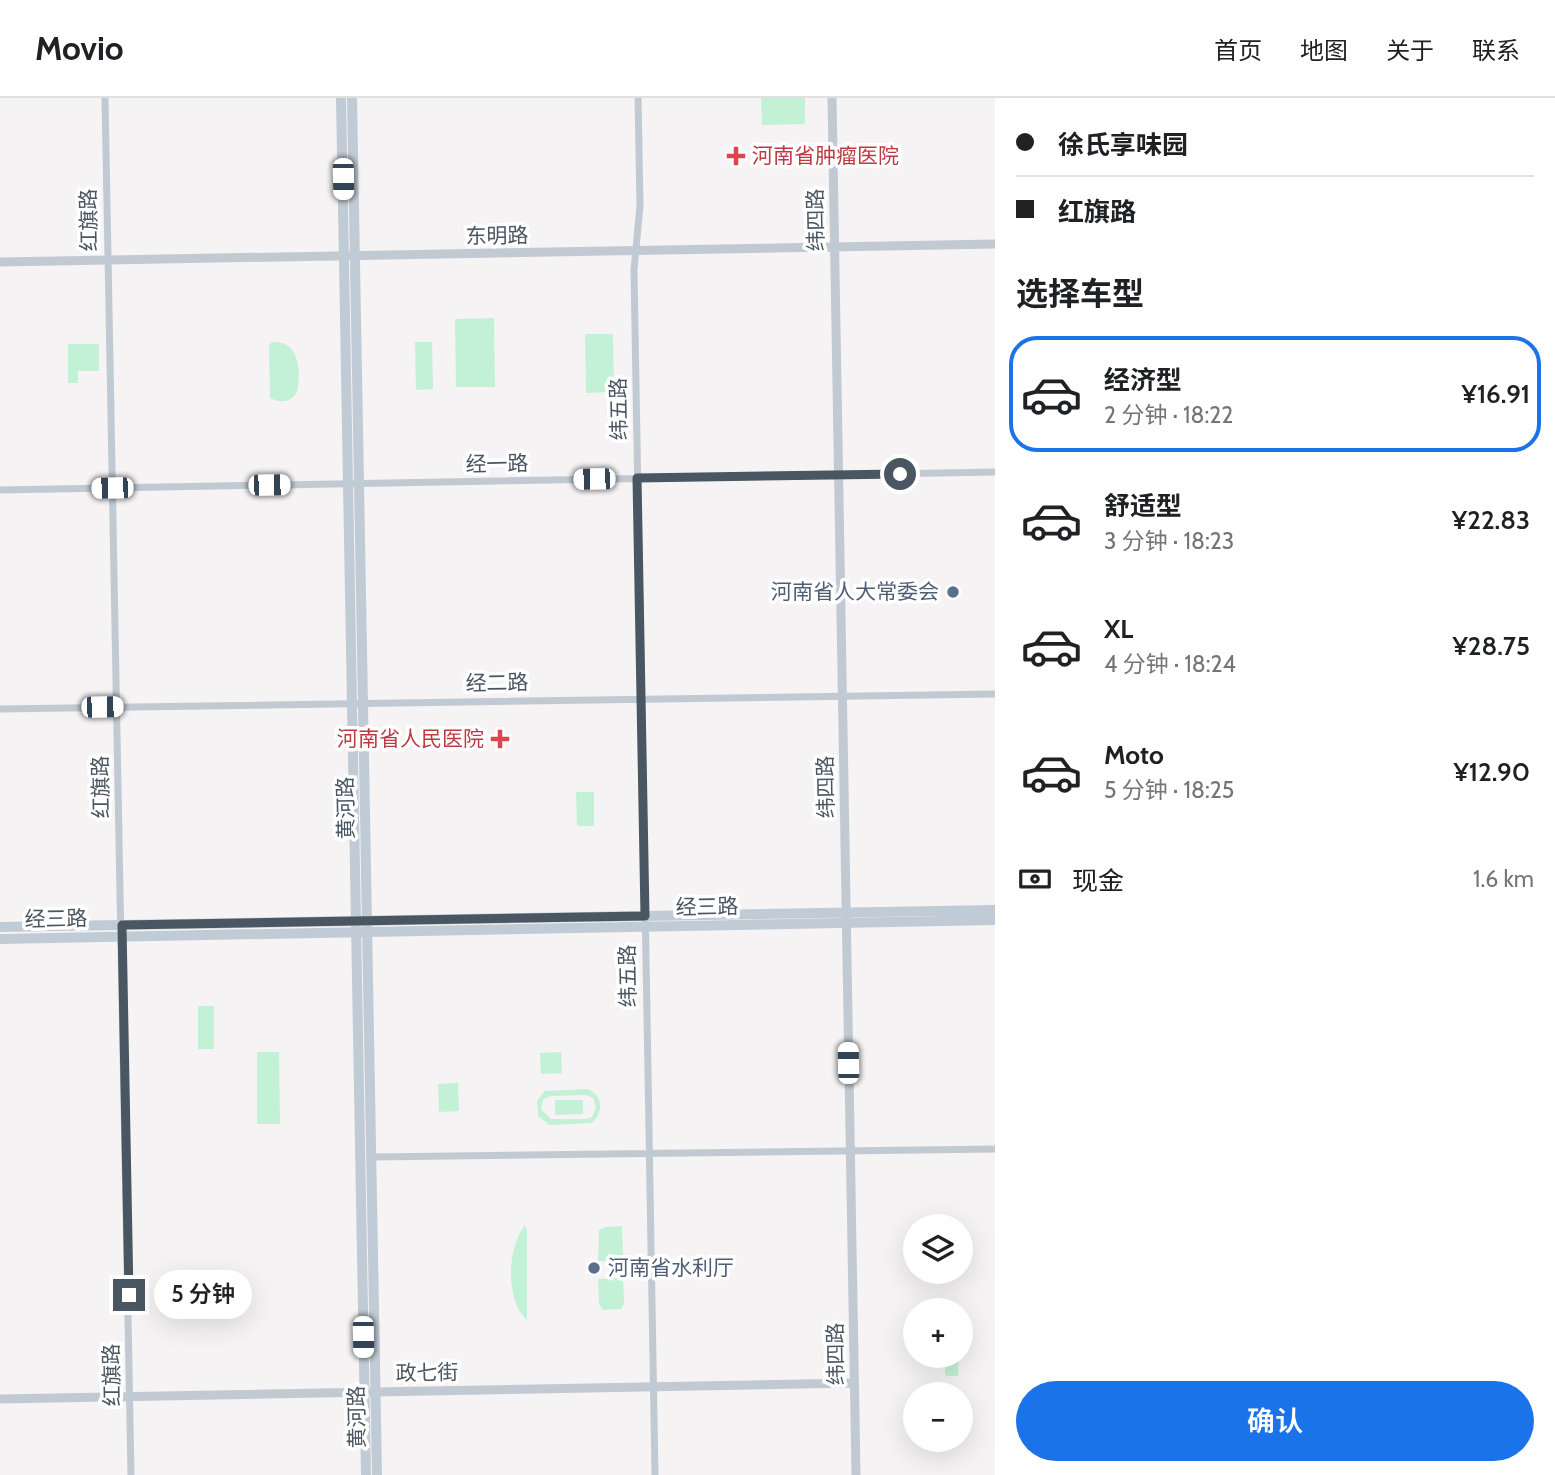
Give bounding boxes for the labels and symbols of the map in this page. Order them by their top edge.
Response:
place label: 河南省肿瘤医院 [752,143,899,168]
marker: 河南省肿瘤医院 [726,146,746,166]
car [333,158,354,200]
street label: 红旗路 [75,188,102,252]
street label: 纬四路 [802,188,829,252]
street label: 东明路 [465,222,529,249]
street label: 纬五路 [605,377,632,441]
street label: 经一路 [465,450,529,477]
route start [884,458,916,490]
car [573,468,616,490]
car [248,474,291,496]
car [91,477,134,499]
place label: 河南省人大常委会 [771,579,939,604]
marker: 河南省人大常委会 [945,584,961,600]
street label: 经二路 [465,669,529,696]
car [81,696,124,718]
place label: 河南省人民医院 [337,726,484,751]
marker: 河南省人民医院 [490,729,510,749]
street label: 红旗路 [87,755,114,819]
street label: 纬四路 [812,755,839,819]
street label: 黄河路 [332,776,359,840]
street label: 经三路 [675,893,739,920]
street label: 经三路 [24,905,88,932]
street label: 纬五路 [614,944,641,1008]
car [838,1042,859,1084]
place label: 河南省水利厅 [608,1255,734,1280]
marker: 河南省水利厅 [586,1260,602,1276]
callout: 5 分钟 [154,1270,252,1320]
route end [113,1279,145,1311]
car [353,1316,374,1358]
street label: 纬四路 [822,1322,849,1386]
street label: 红旗路 [98,1343,125,1407]
street label: 政七街 [395,1359,459,1386]
street label: 黄河路 [343,1385,370,1449]

